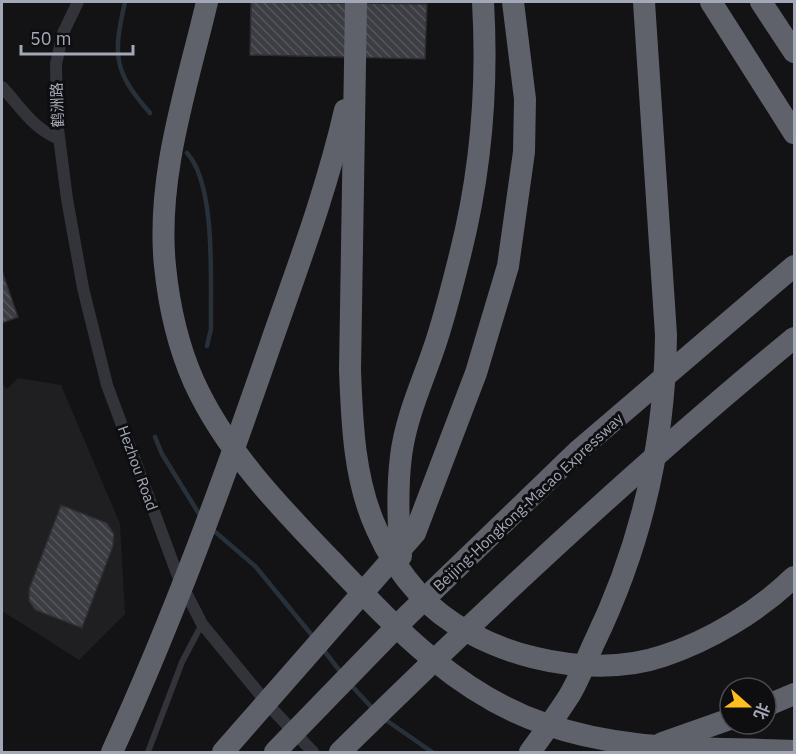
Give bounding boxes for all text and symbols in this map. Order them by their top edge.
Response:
scale bar [21,18,134,56]
text: 50 m [30,27,72,50]
street label: 鹤洲路 [47,82,67,128]
street label: Beijing-Hongkong-Macao Expressway [429,408,627,595]
street label: Hezhou Road [114,423,162,513]
north arrow [718,676,778,736]
text: 北 [750,700,774,722]

